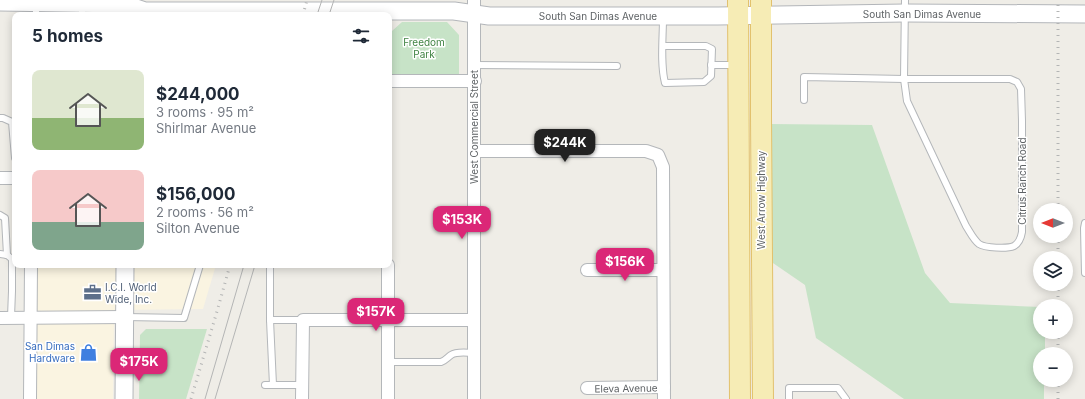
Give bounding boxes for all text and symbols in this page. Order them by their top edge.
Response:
street label: South San Dimas Avenue [863,8,981,20]
street label: South San Dimas Avenue [539,10,657,22]
icon: filters [350,25,372,47]
text: 5 homes [32,26,103,46]
park label: Freedom Park [403,36,445,60]
street label: West Commercial Street [468,69,480,184]
text: $244,000 [156,84,240,104]
icon: home [64,86,112,134]
text: 3 rooms · 95 m² [156,104,254,120]
text: Shirlmar Avenue [156,120,256,136]
pin: $244K [537,129,593,163]
text: $244K [543,134,587,150]
street label: Citrus Ranch Road [1016,137,1028,225]
street label: West Arrow Highway [755,150,767,249]
text: $156,000 [156,184,235,204]
icon: home [64,186,112,234]
north arrow [1033,203,1073,243]
map controls [1033,203,1073,387]
text: 2 rooms · 56 m² [156,204,254,220]
pin: $153K [434,206,490,240]
text: $153K [442,211,482,227]
text: Silton Avenue [156,220,240,236]
pin: $156K [597,248,653,282]
button: layers [1033,251,1073,291]
text: $156K [605,253,645,269]
place label: I.C.I. World Wide, Inc. [105,281,157,305]
office icon: I.C.I. World Wide, Inc. [82,283,102,303]
pin: $157K [348,298,404,332]
button: + [1033,299,1073,339]
text: $157K [356,303,396,319]
place label: San Dimas Hardware [25,340,75,364]
shop icon: San Dimas Hardware [78,342,98,362]
button: − [1033,347,1073,387]
pin: $175K [111,348,167,382]
text: $175K [119,353,159,369]
street label: Eleva Avenue [594,381,658,395]

